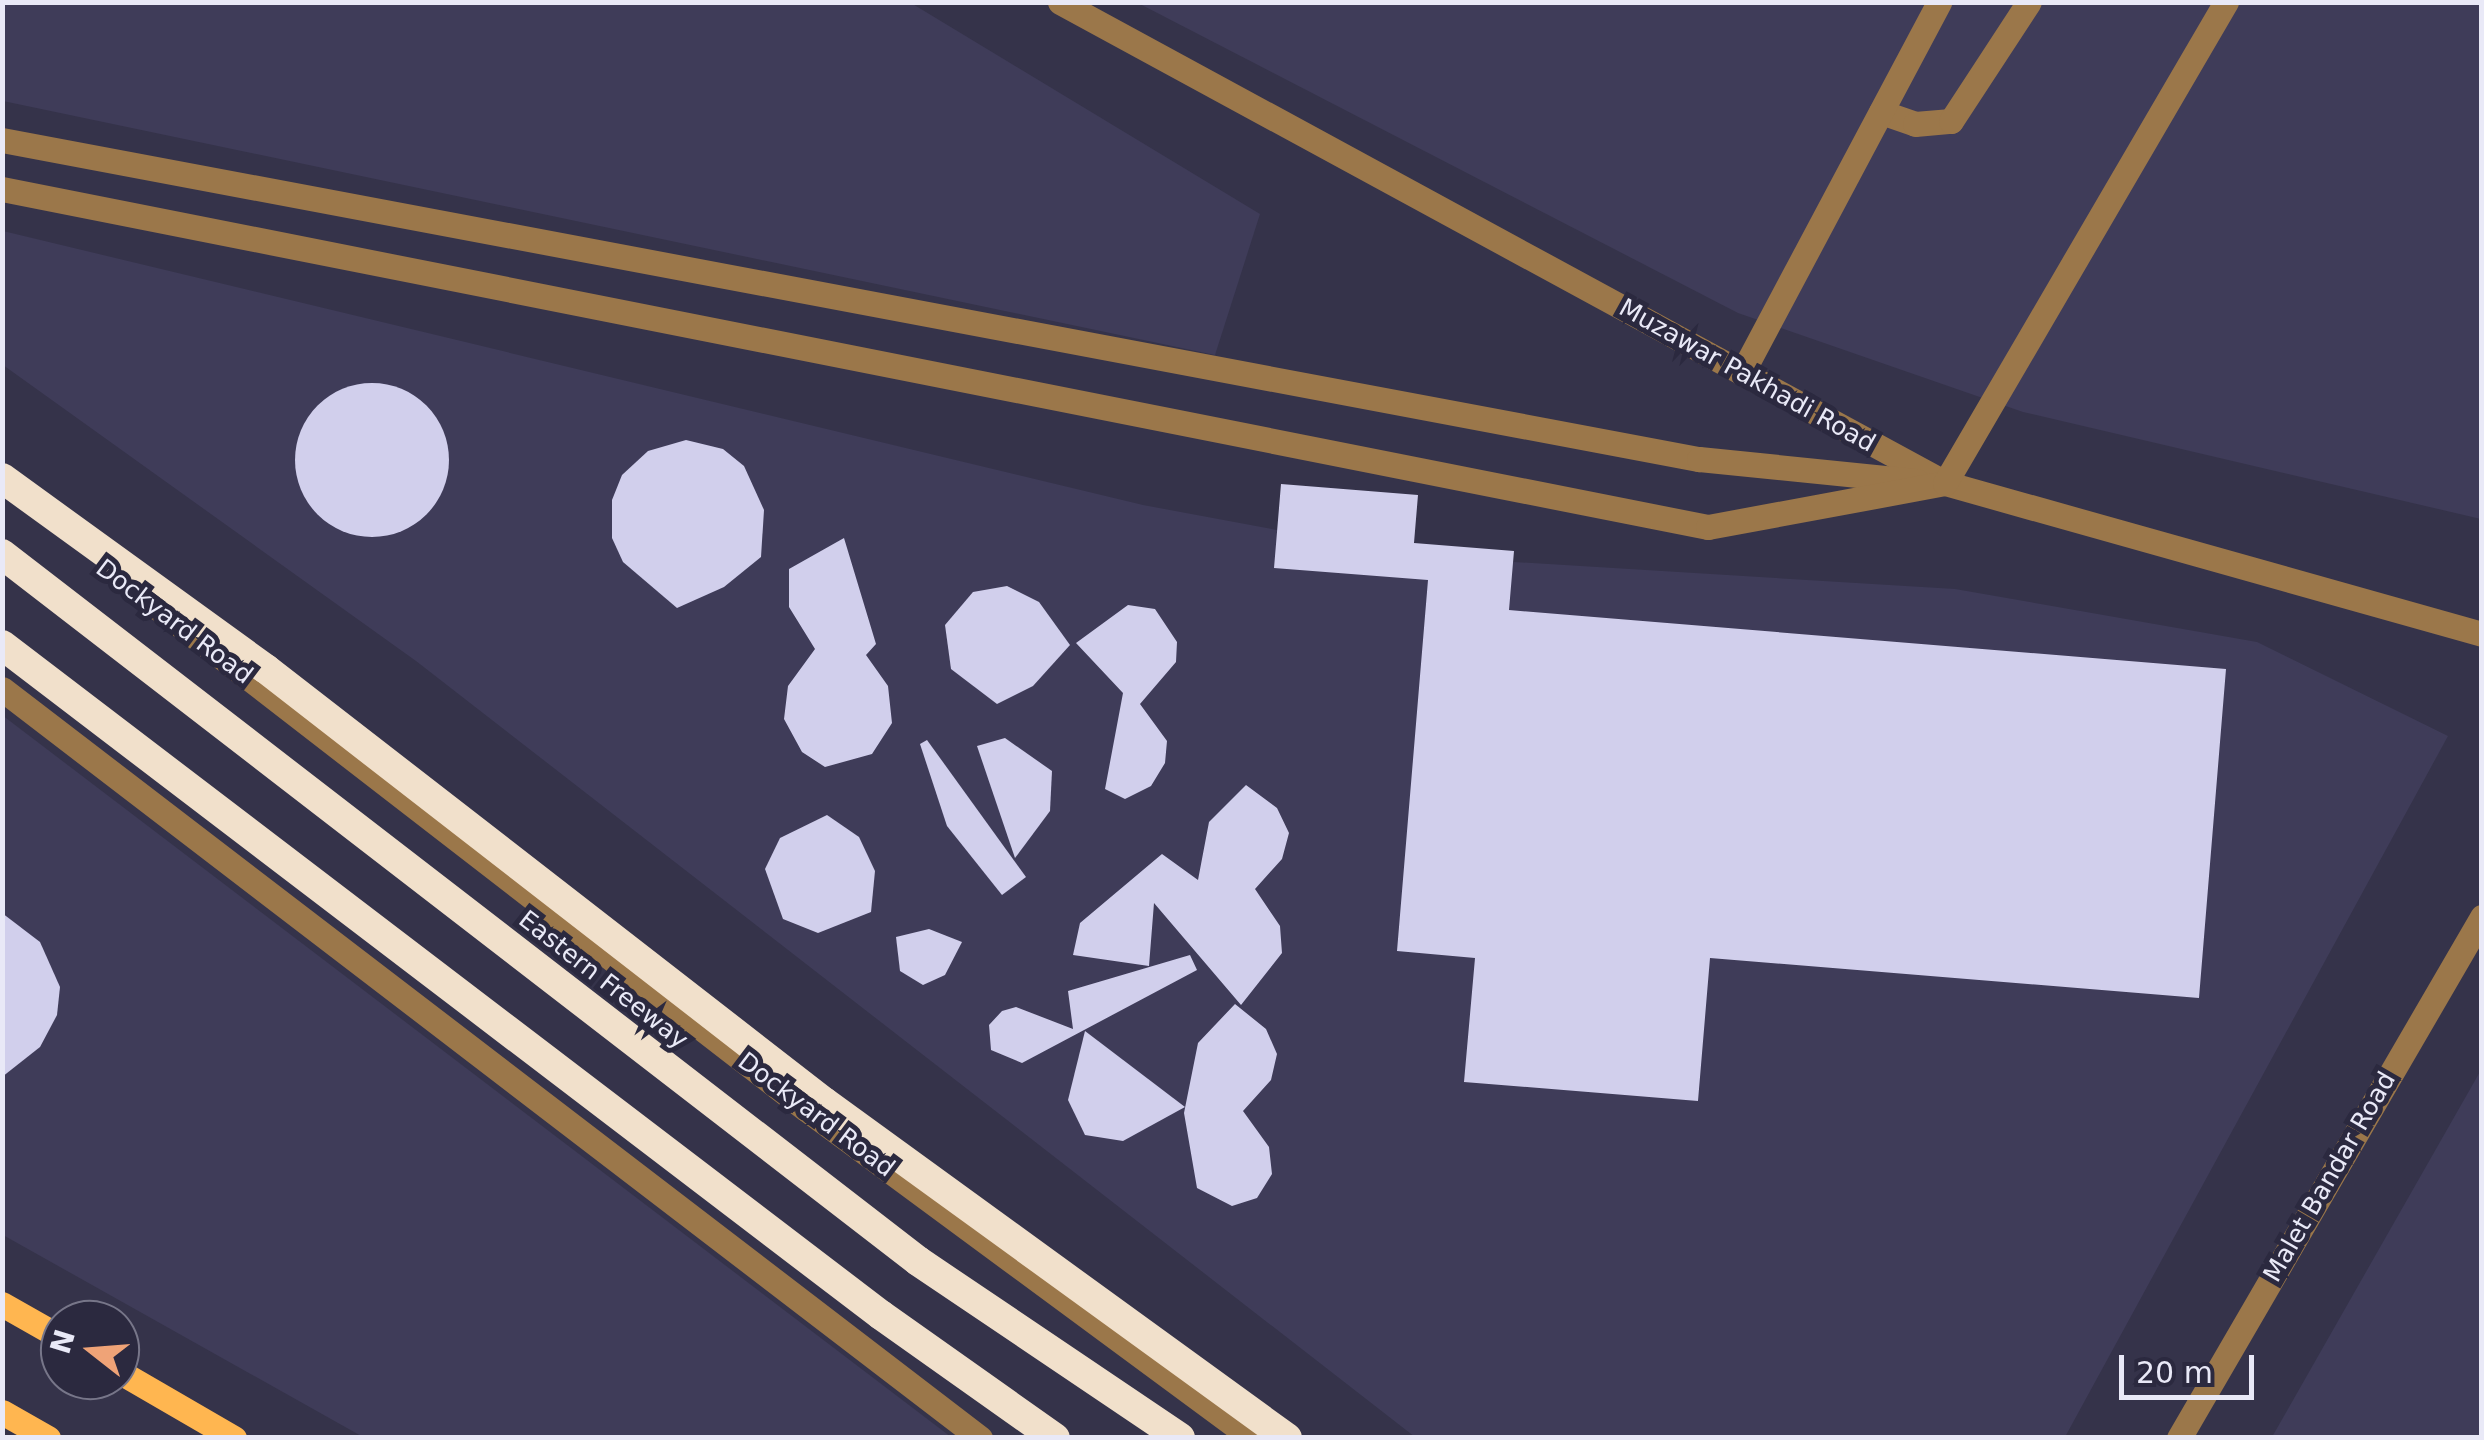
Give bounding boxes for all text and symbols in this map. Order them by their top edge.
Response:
street label: Muzawar Pakhadi Road [1614,293,1880,459]
street label: Dockyard Road [90,553,258,691]
street label: Eastern Freeway [512,905,694,1055]
street label: Dockyard Road [732,1046,900,1184]
street label: Malet Bandar Road [2258,1067,2402,1287]
north arrow [40,1300,140,1400]
text: N [44,1326,82,1358]
scale bar [2124,1335,2259,1397]
text: 20 m [2136,1355,2213,1390]

